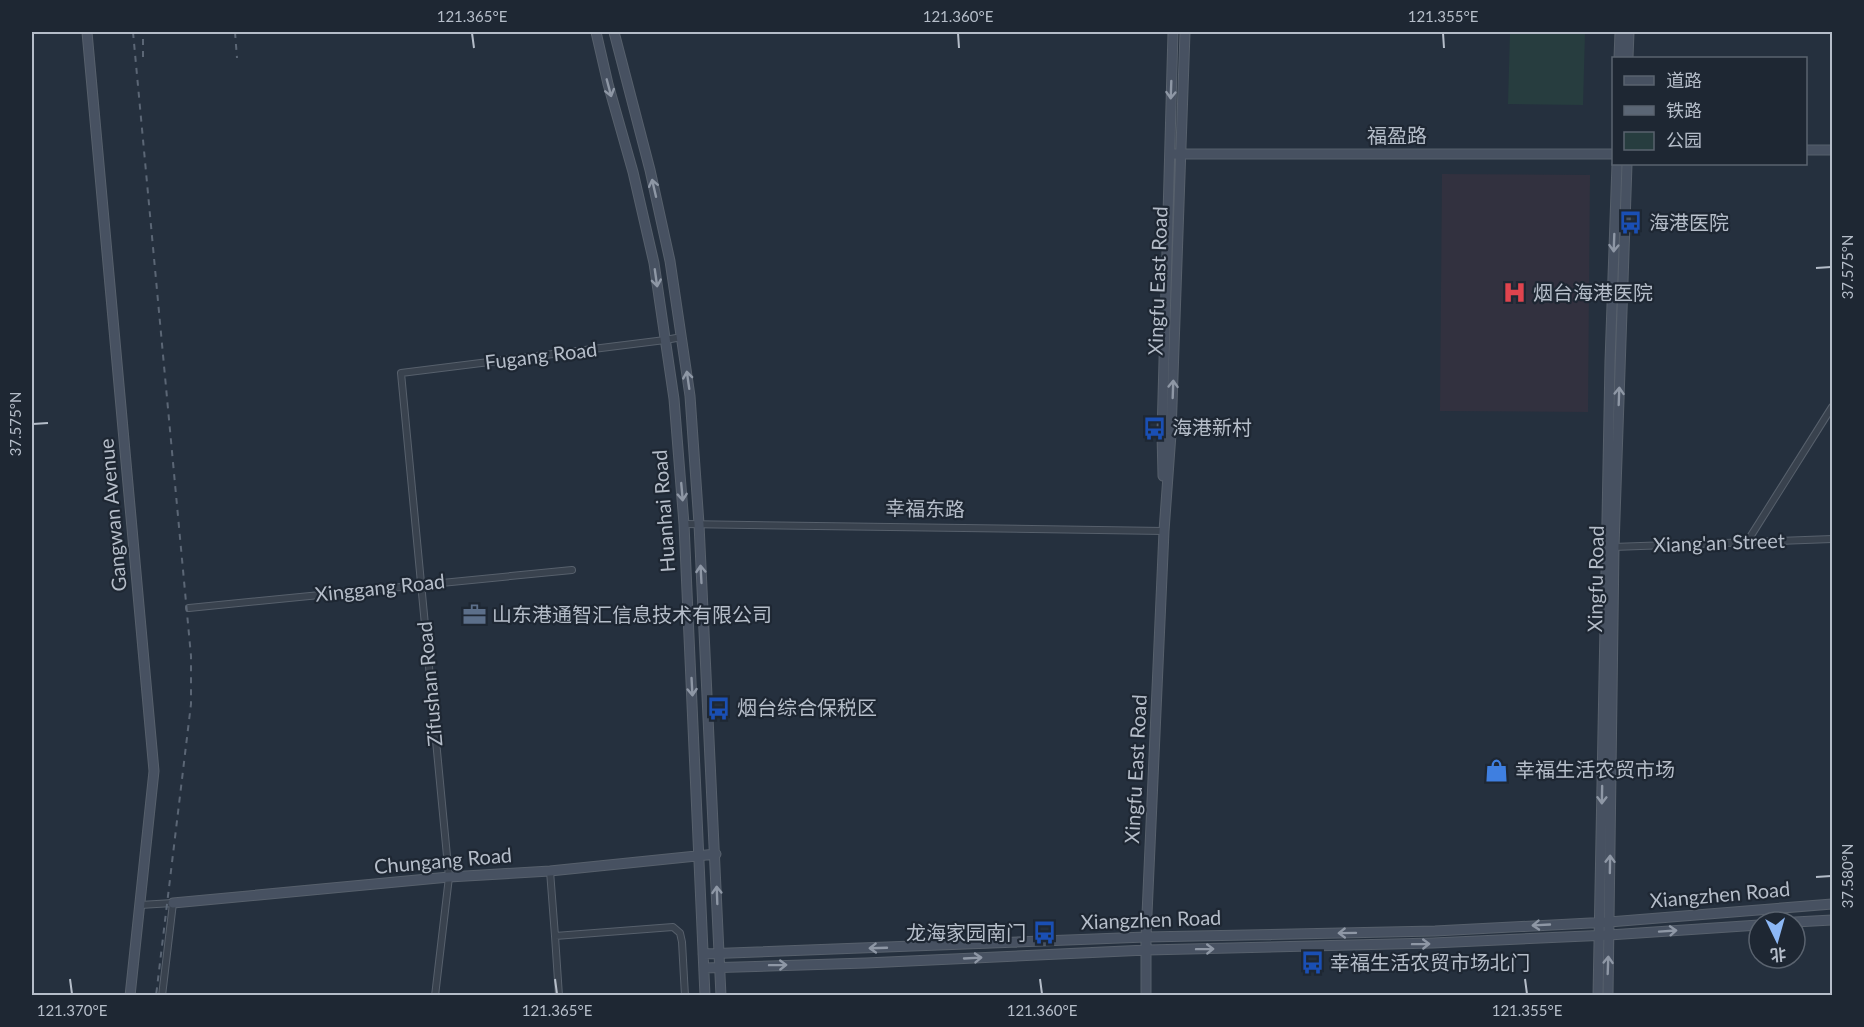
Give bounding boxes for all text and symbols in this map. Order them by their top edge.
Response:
text: 121.365°E [437,7,507,25]
text: 121.360°E [923,7,993,25]
text: 121.355°E [1408,7,1478,25]
legend [1612,57,1807,165]
text: 道路 [1666,69,1702,91]
one-way arrow [604,79,616,98]
one-way arrow [1166,79,1177,99]
text: 铁路 [1666,99,1702,121]
street label: 福盈路 [1367,123,1427,147]
text: 公园 [1666,129,1702,151]
one-way arrow [647,179,659,198]
street label: Xingfu East Road [1142,206,1172,356]
bus stop icon: 海港医院 [1618,210,1644,236]
place label: 海港医院 [1649,210,1729,234]
one-way arrow [1609,232,1620,252]
text: 37.575°N [1838,235,1856,299]
one-way arrow [651,267,662,287]
hospital icon: 烟台海港医院 [1502,280,1528,306]
place label: 烟台海港医院 [1533,280,1653,304]
street label: Fugang Road [483,336,598,374]
one-way arrow [682,371,693,390]
one-way arrow [1167,380,1178,400]
one-way arrow [1613,386,1624,406]
text: 37.575°N [6,392,24,456]
bus stop icon: 海港新村 [1141,415,1167,441]
place label: 海港新村 [1172,415,1252,439]
street label: Gangwan Avenue [93,438,131,593]
street label: Huanhai Road [647,449,679,573]
one-way arrow [676,482,687,501]
street label: 幸福东路 [885,495,965,521]
street label: Xingfu Road [1582,525,1608,633]
street label: Xiang'an Street [1653,528,1785,556]
one-way arrow [696,565,707,585]
street label: Xinggang Road [314,568,446,606]
office icon: 山东港通智汇信息技术有限公司 [461,602,487,628]
place label: 山东港通智汇信息技术有限公司 [492,602,772,626]
street label: Zifushan Road [412,621,446,748]
one-way arrow [686,676,697,696]
street label: Xingfu East Road [1119,694,1151,844]
bus stop icon: 烟台综合保税区 [706,695,732,721]
place label: 烟台综合保税区 [737,695,877,719]
shop icon: 幸福生活农贸市场 [1484,757,1510,783]
place label: 幸福生活农贸市场 [1515,757,1675,781]
one-way arrow [1596,784,1608,804]
street label: Chungang Road [373,842,513,878]
text: 37.580°N [1838,844,1856,908]
one-way arrow [1604,854,1616,874]
street label: Xiangzhen Road [1649,876,1791,912]
one-way arrow [712,885,723,905]
street label: Xiangzhen Road [1080,905,1222,933]
north arrow [1747,910,1807,970]
place label: 龙海家园南门 [906,920,1026,944]
bus stop icon: 龙海家园南门 [1031,920,1057,946]
one-way arrow [1532,920,1552,931]
one-way arrow [1657,926,1677,937]
one-way arrow [1337,927,1357,939]
one-way arrow [1411,938,1431,949]
one-way arrow [868,943,888,954]
one-way arrow [1195,943,1215,955]
text: 北 [1770,945,1787,966]
bus stop icon: 幸福生活农贸市场北门 [1299,950,1325,976]
place label: 幸福生活农贸市场北门 [1330,950,1530,974]
one-way arrow [963,953,983,964]
one-way arrow [1603,956,1614,976]
one-way arrow [768,960,788,971]
text: 121.370°E [37,1001,107,1019]
text: 121.365°E [522,1001,592,1019]
text: 121.360°E [1007,1001,1077,1019]
text: 121.355°E [1492,1001,1562,1019]

